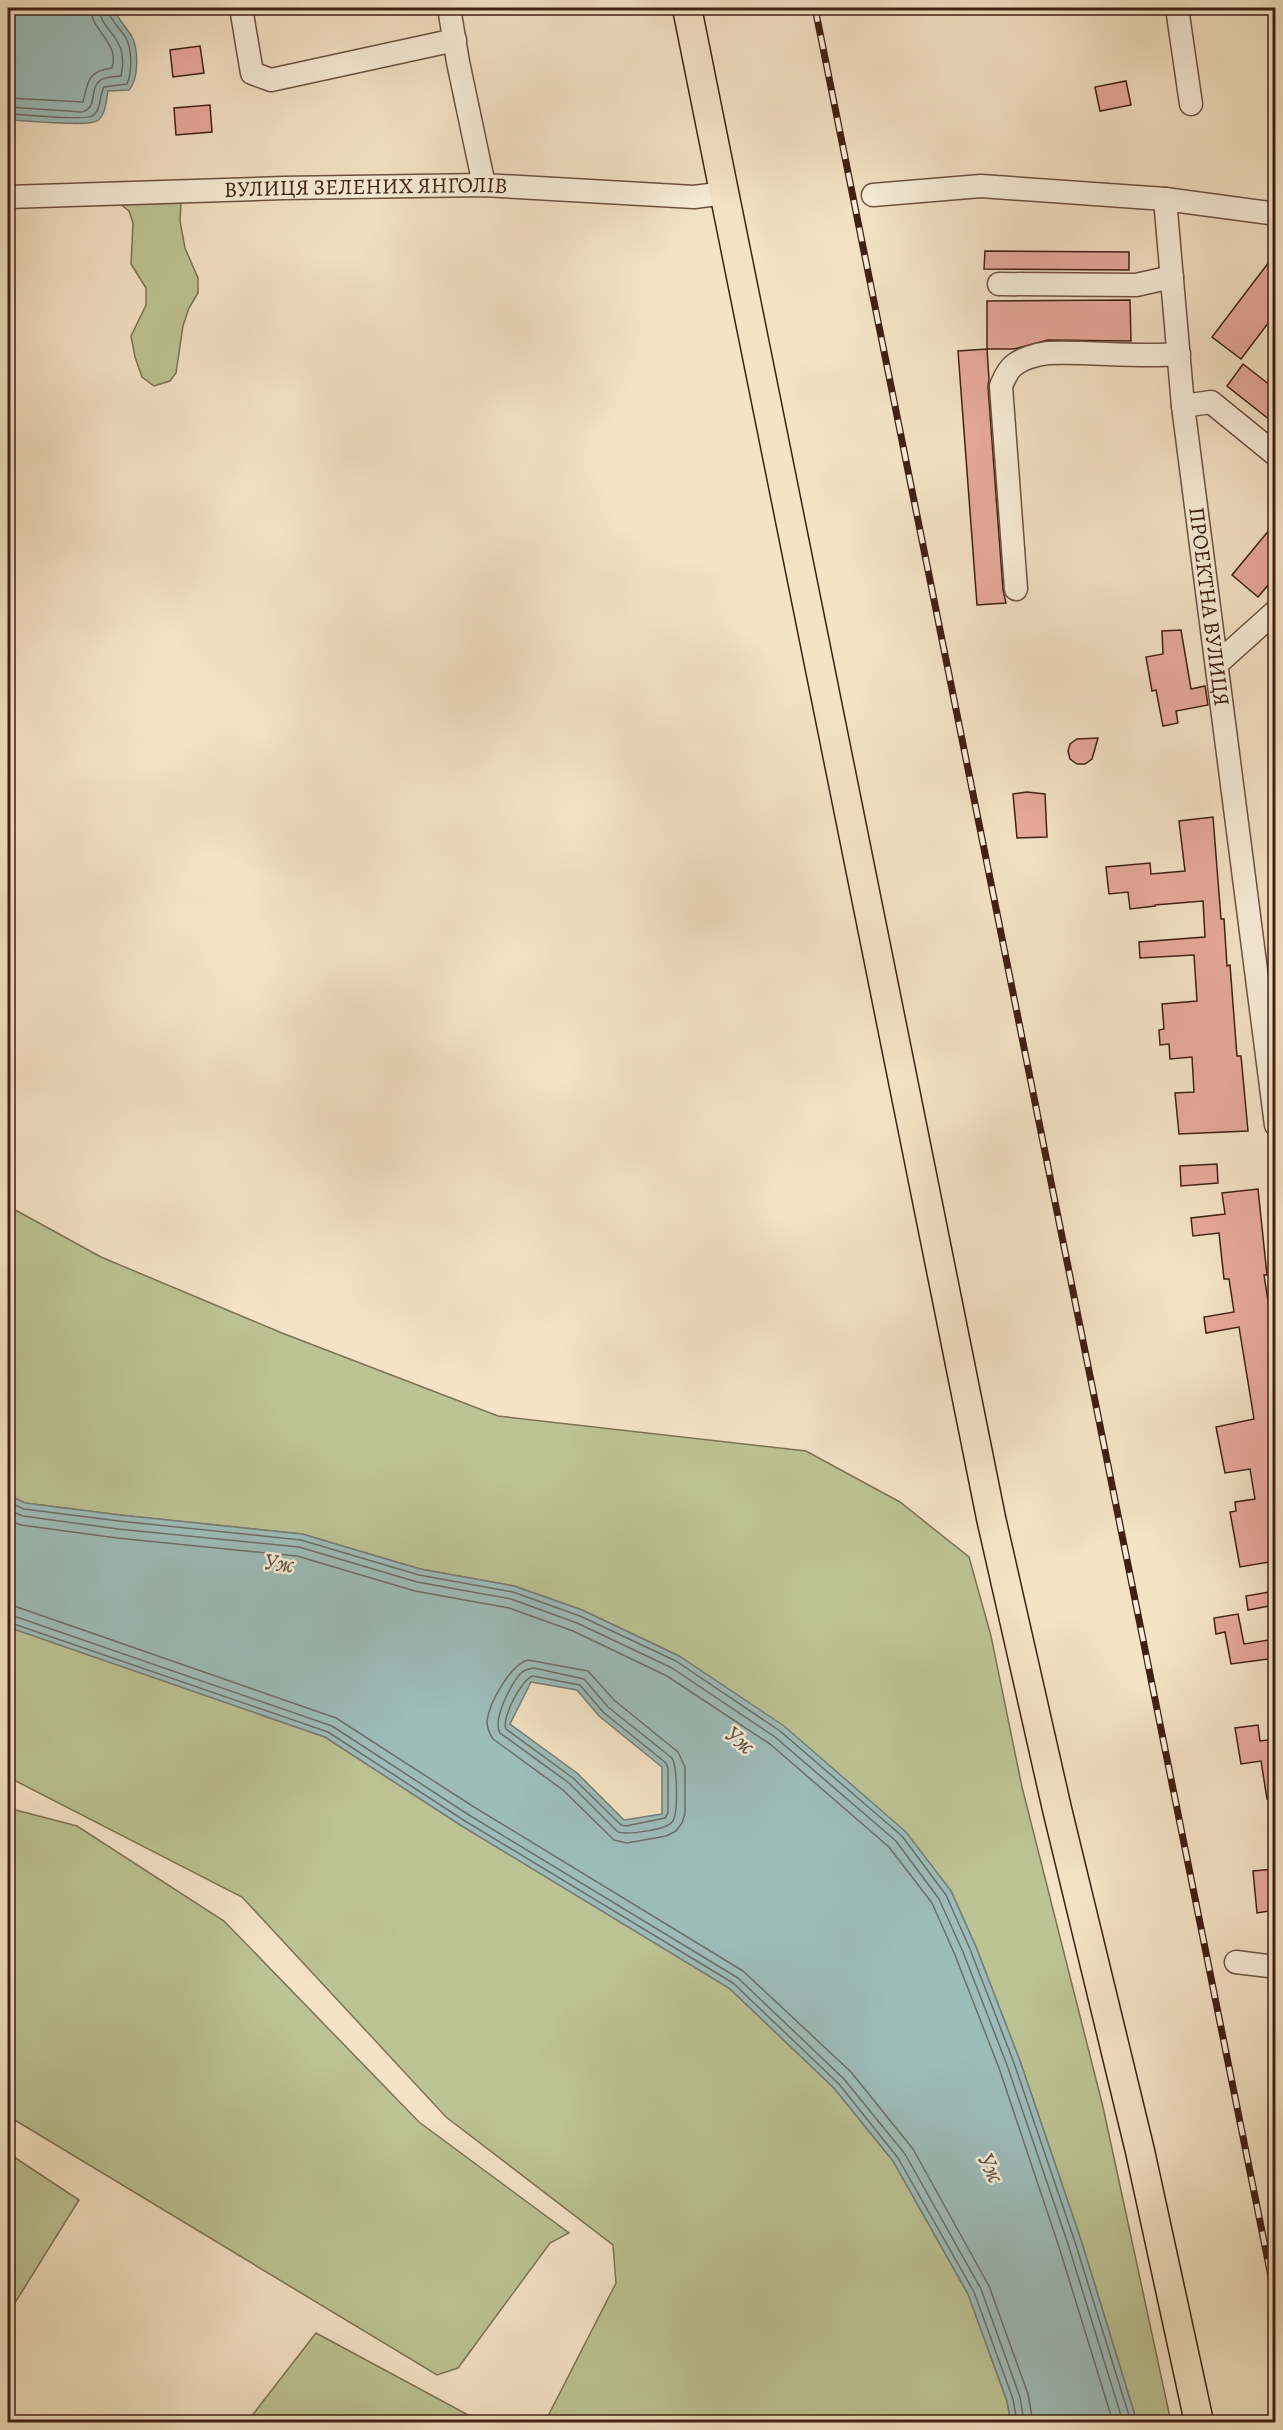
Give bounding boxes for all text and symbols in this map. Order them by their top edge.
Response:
street label: ВУЛИЦЯ ЗЕЛЕНИХ ЯНГОЛІВ [224,170,508,205]
street label: ПРОЕКТНА ВУЛИЦЯ [1181,505,1237,708]
water label: Уж [262,1545,296,1581]
water label: Уж [718,1718,762,1762]
water label: Уж [970,2148,1012,2189]

